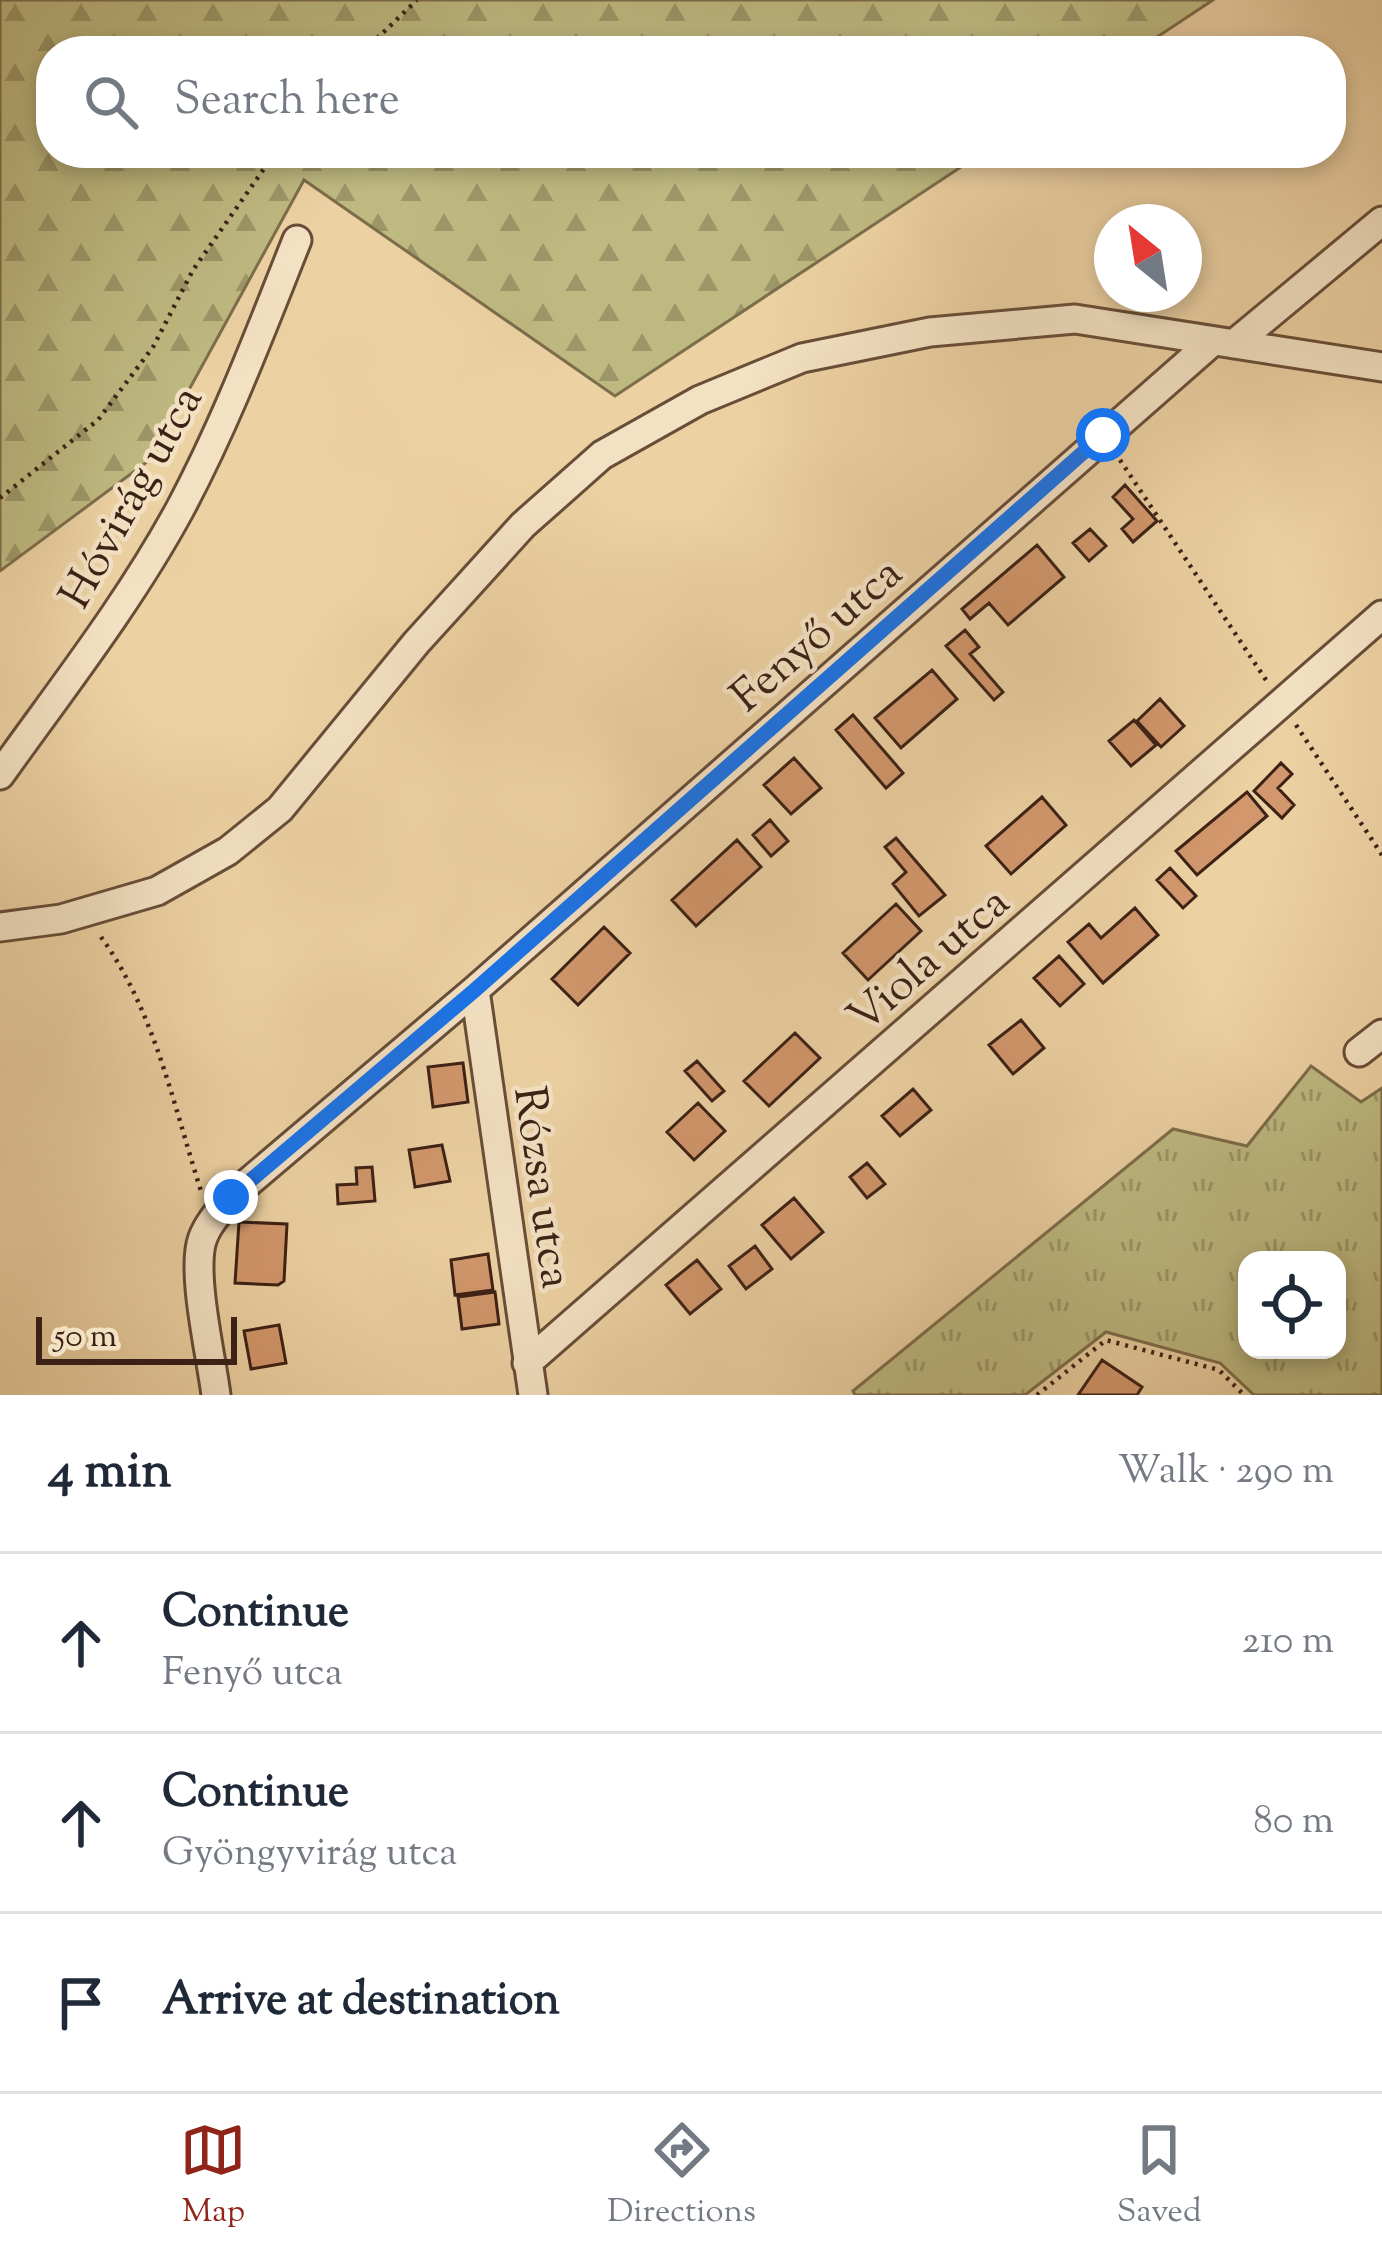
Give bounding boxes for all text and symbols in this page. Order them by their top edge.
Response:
search box [36,36,1346,168]
icon: search [78,69,144,135]
text: Search here [174,70,400,135]
north arrow [1094,204,1202,312]
street label: Hóvirág utca [46,375,222,622]
route start [1076,408,1130,462]
street label: Fenyő utca [719,544,919,730]
street label: Viola utca [835,873,1026,1051]
street label: Rózsa utca [493,1083,586,1293]
route end [204,1170,258,1224]
map controls [1238,1251,1346,1359]
button: locate [1238,1251,1346,1359]
scale bar [36,1311,237,1364]
text: 50 m [54,1314,117,1362]
text: 4 min [48,1437,171,1510]
text: Walk · 290 m [1118,1445,1334,1501]
text: Continue [162,1582,349,1647]
icon: ahead [48,1610,114,1676]
text: 210 m [1242,1615,1334,1671]
text: Fenyő utca [162,1647,343,1703]
text: Continue [162,1762,349,1827]
icon: ahead [48,1790,114,1856]
text: 80 m [1253,1795,1334,1851]
text: Gyöngyvirág utca [162,1827,457,1883]
icon: arrive [48,1970,114,2036]
text: Arrive at destination [162,1970,560,2035]
tab: Map [180,2117,246,2237]
tab: Directions [607,2117,756,2237]
tab: Saved [1117,2117,1202,2237]

